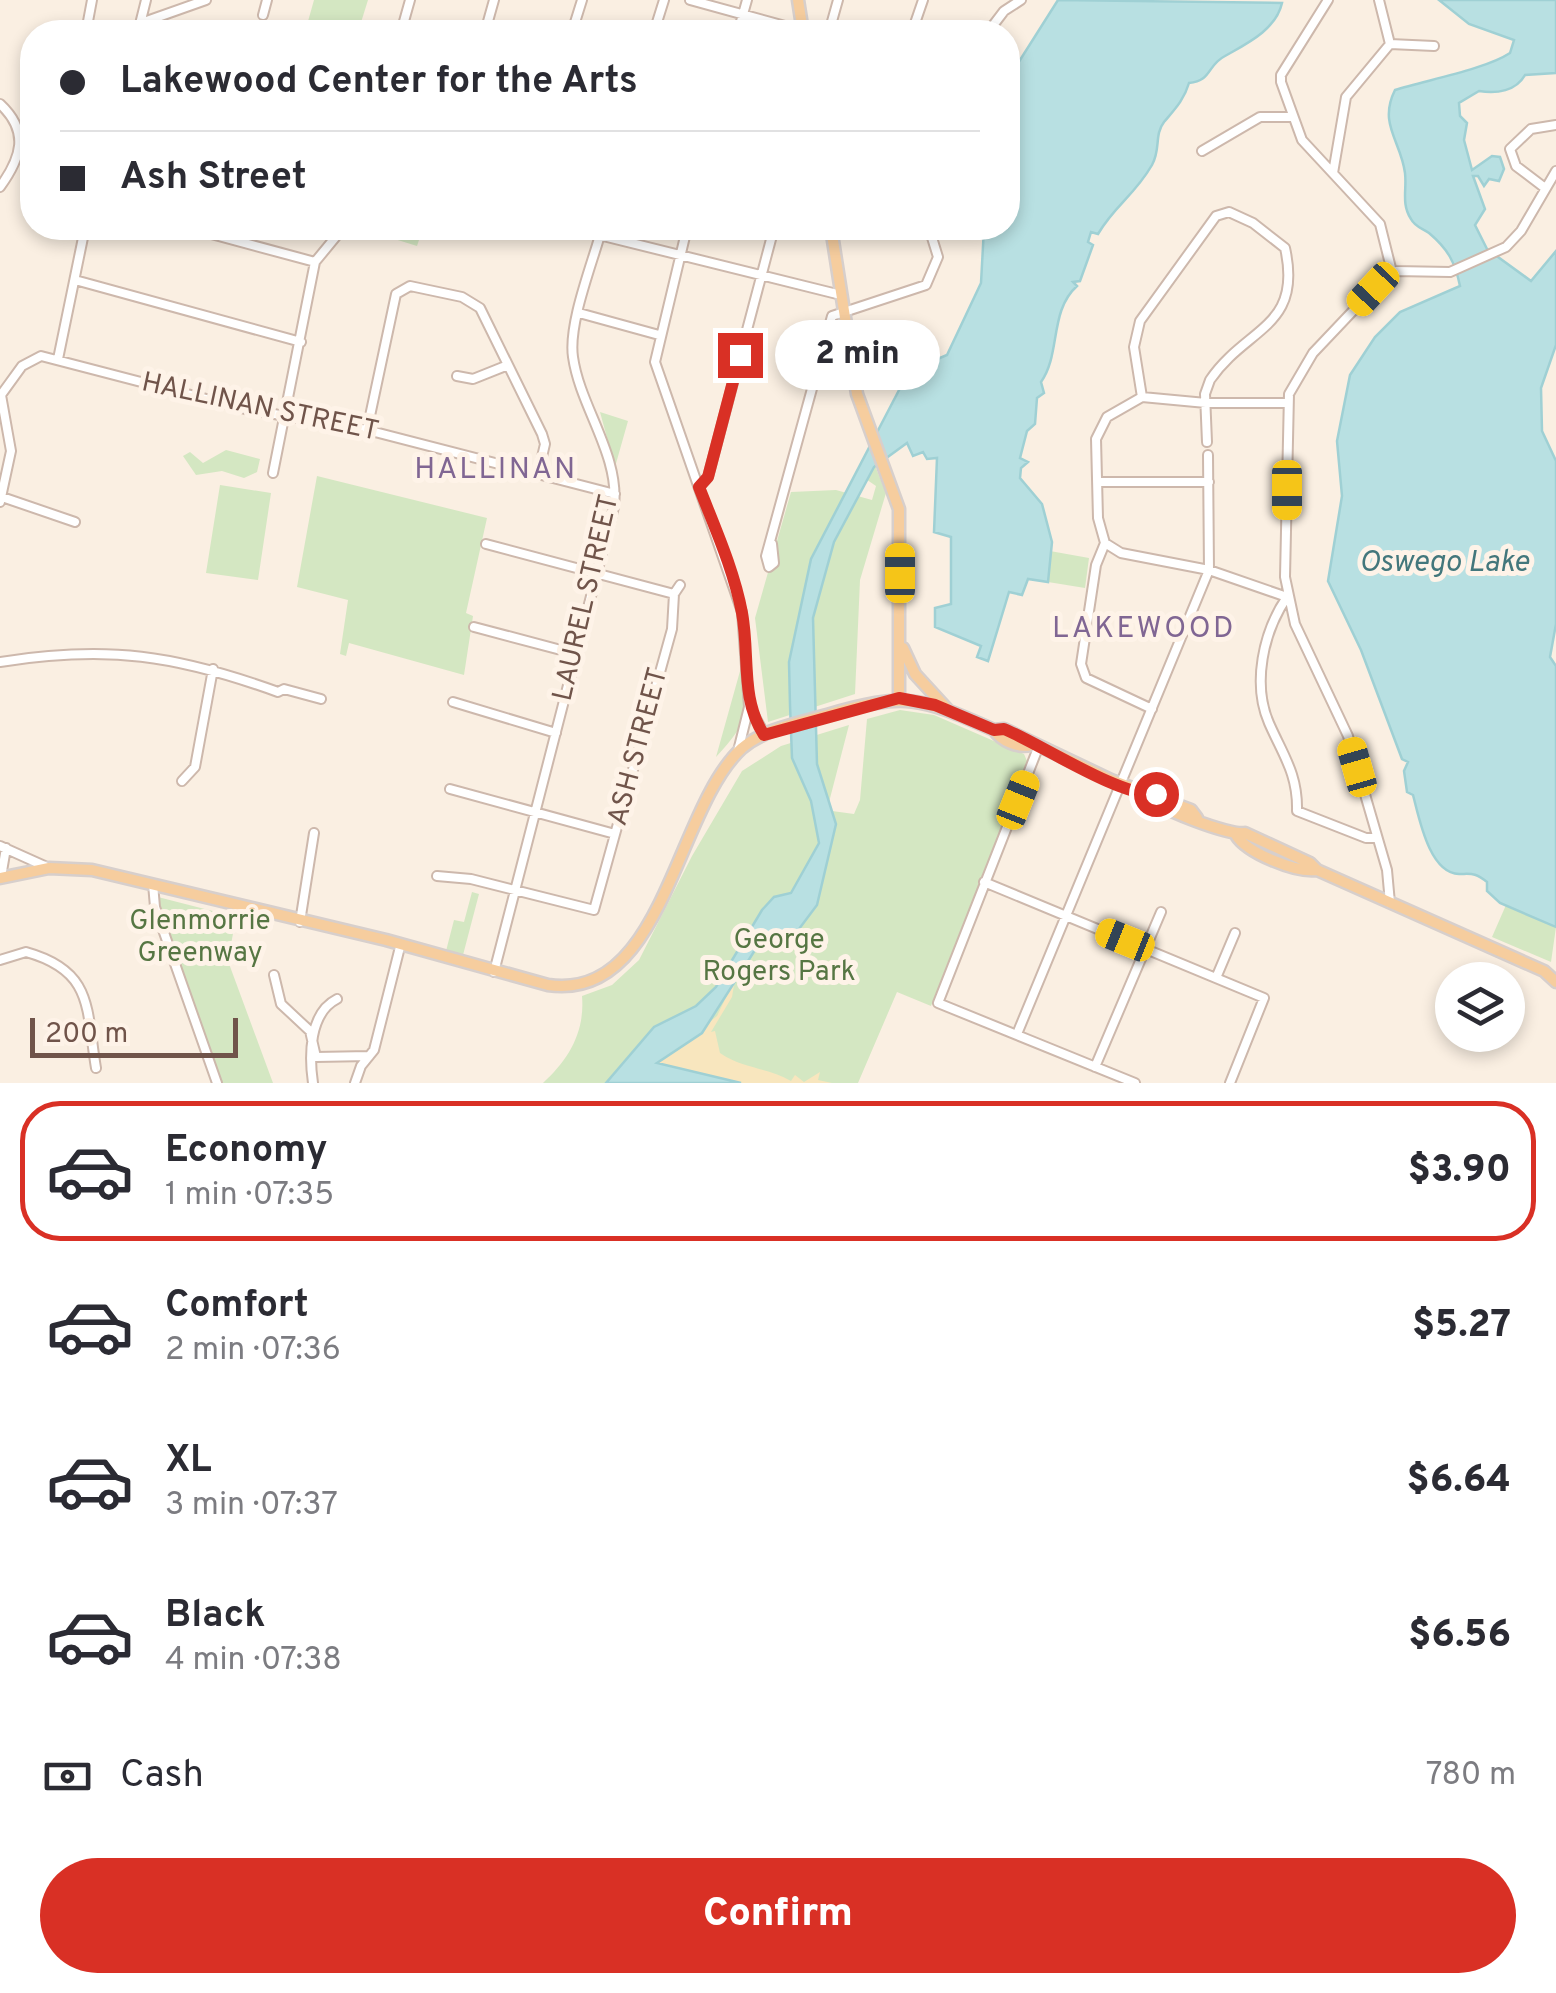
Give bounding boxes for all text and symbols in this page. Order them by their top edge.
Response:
text: Lakewood Center for the Arts [120,58,638,107]
text: Ash Street [120,154,307,203]
car [1342,257,1404,321]
callout: 2 min [775,320,940,390]
route end [718,333,763,378]
text: 2 min [815,335,900,375]
street label: HALLINAN STREET [138,365,382,451]
district label: HALLINAN [414,452,578,489]
car [1272,460,1302,520]
street label: LAUREL STREET [546,491,628,705]
car [885,543,915,603]
water label: Oswego Lake [1359,545,1530,582]
district label: LAKEWOOD [1052,611,1236,648]
street label: ASH STREET [601,664,677,830]
car [1334,734,1380,800]
car [993,767,1043,833]
route start [1134,772,1179,817]
park label: Glenmorrie Greenway [129,904,271,972]
car [1092,915,1158,965]
park label: George Rogers Park [702,923,856,991]
map controls [1435,962,1525,1052]
button: layers [1435,962,1525,1052]
scale bar [30,1013,238,1058]
text: 200 m [45,1017,128,1053]
icon: car [45,1126,135,1216]
text: Economy [165,1127,327,1176]
text: $3.90 [1408,1147,1511,1196]
text: 1 min · 07:35 [165,1176,334,1216]
icon: car [45,1281,135,1371]
text: Comfort [165,1282,309,1331]
text: $5.27 [1412,1302,1511,1351]
text: 2 min · 07:36 [165,1331,341,1371]
icon: car [45,1436,135,1526]
text: XL [165,1437,212,1486]
text: $6.64 [1407,1457,1511,1506]
text: 3 min · 07:37 [165,1486,338,1526]
icon: car [45,1591,135,1681]
text: Black [165,1592,265,1641]
text: $6.56 [1408,1612,1511,1661]
text: 4 min · 07:38 [165,1641,342,1681]
icon: cash [40,1749,95,1804]
text: Cash [120,1752,204,1801]
text: 780 m [1426,1756,1516,1796]
button: Confirm [40,1858,1516,1973]

